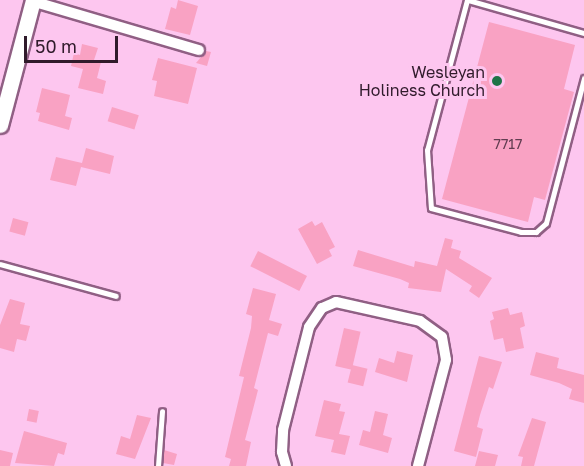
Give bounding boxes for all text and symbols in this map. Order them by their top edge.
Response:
scale bar [27,24,122,62]
text: 50 m [35,35,77,57]
place label: Wesleyan Holiness Church [359,62,485,100]
marker: Wesleyan Holiness Church [490,74,504,88]
house number: 7717 [493,136,523,152]

